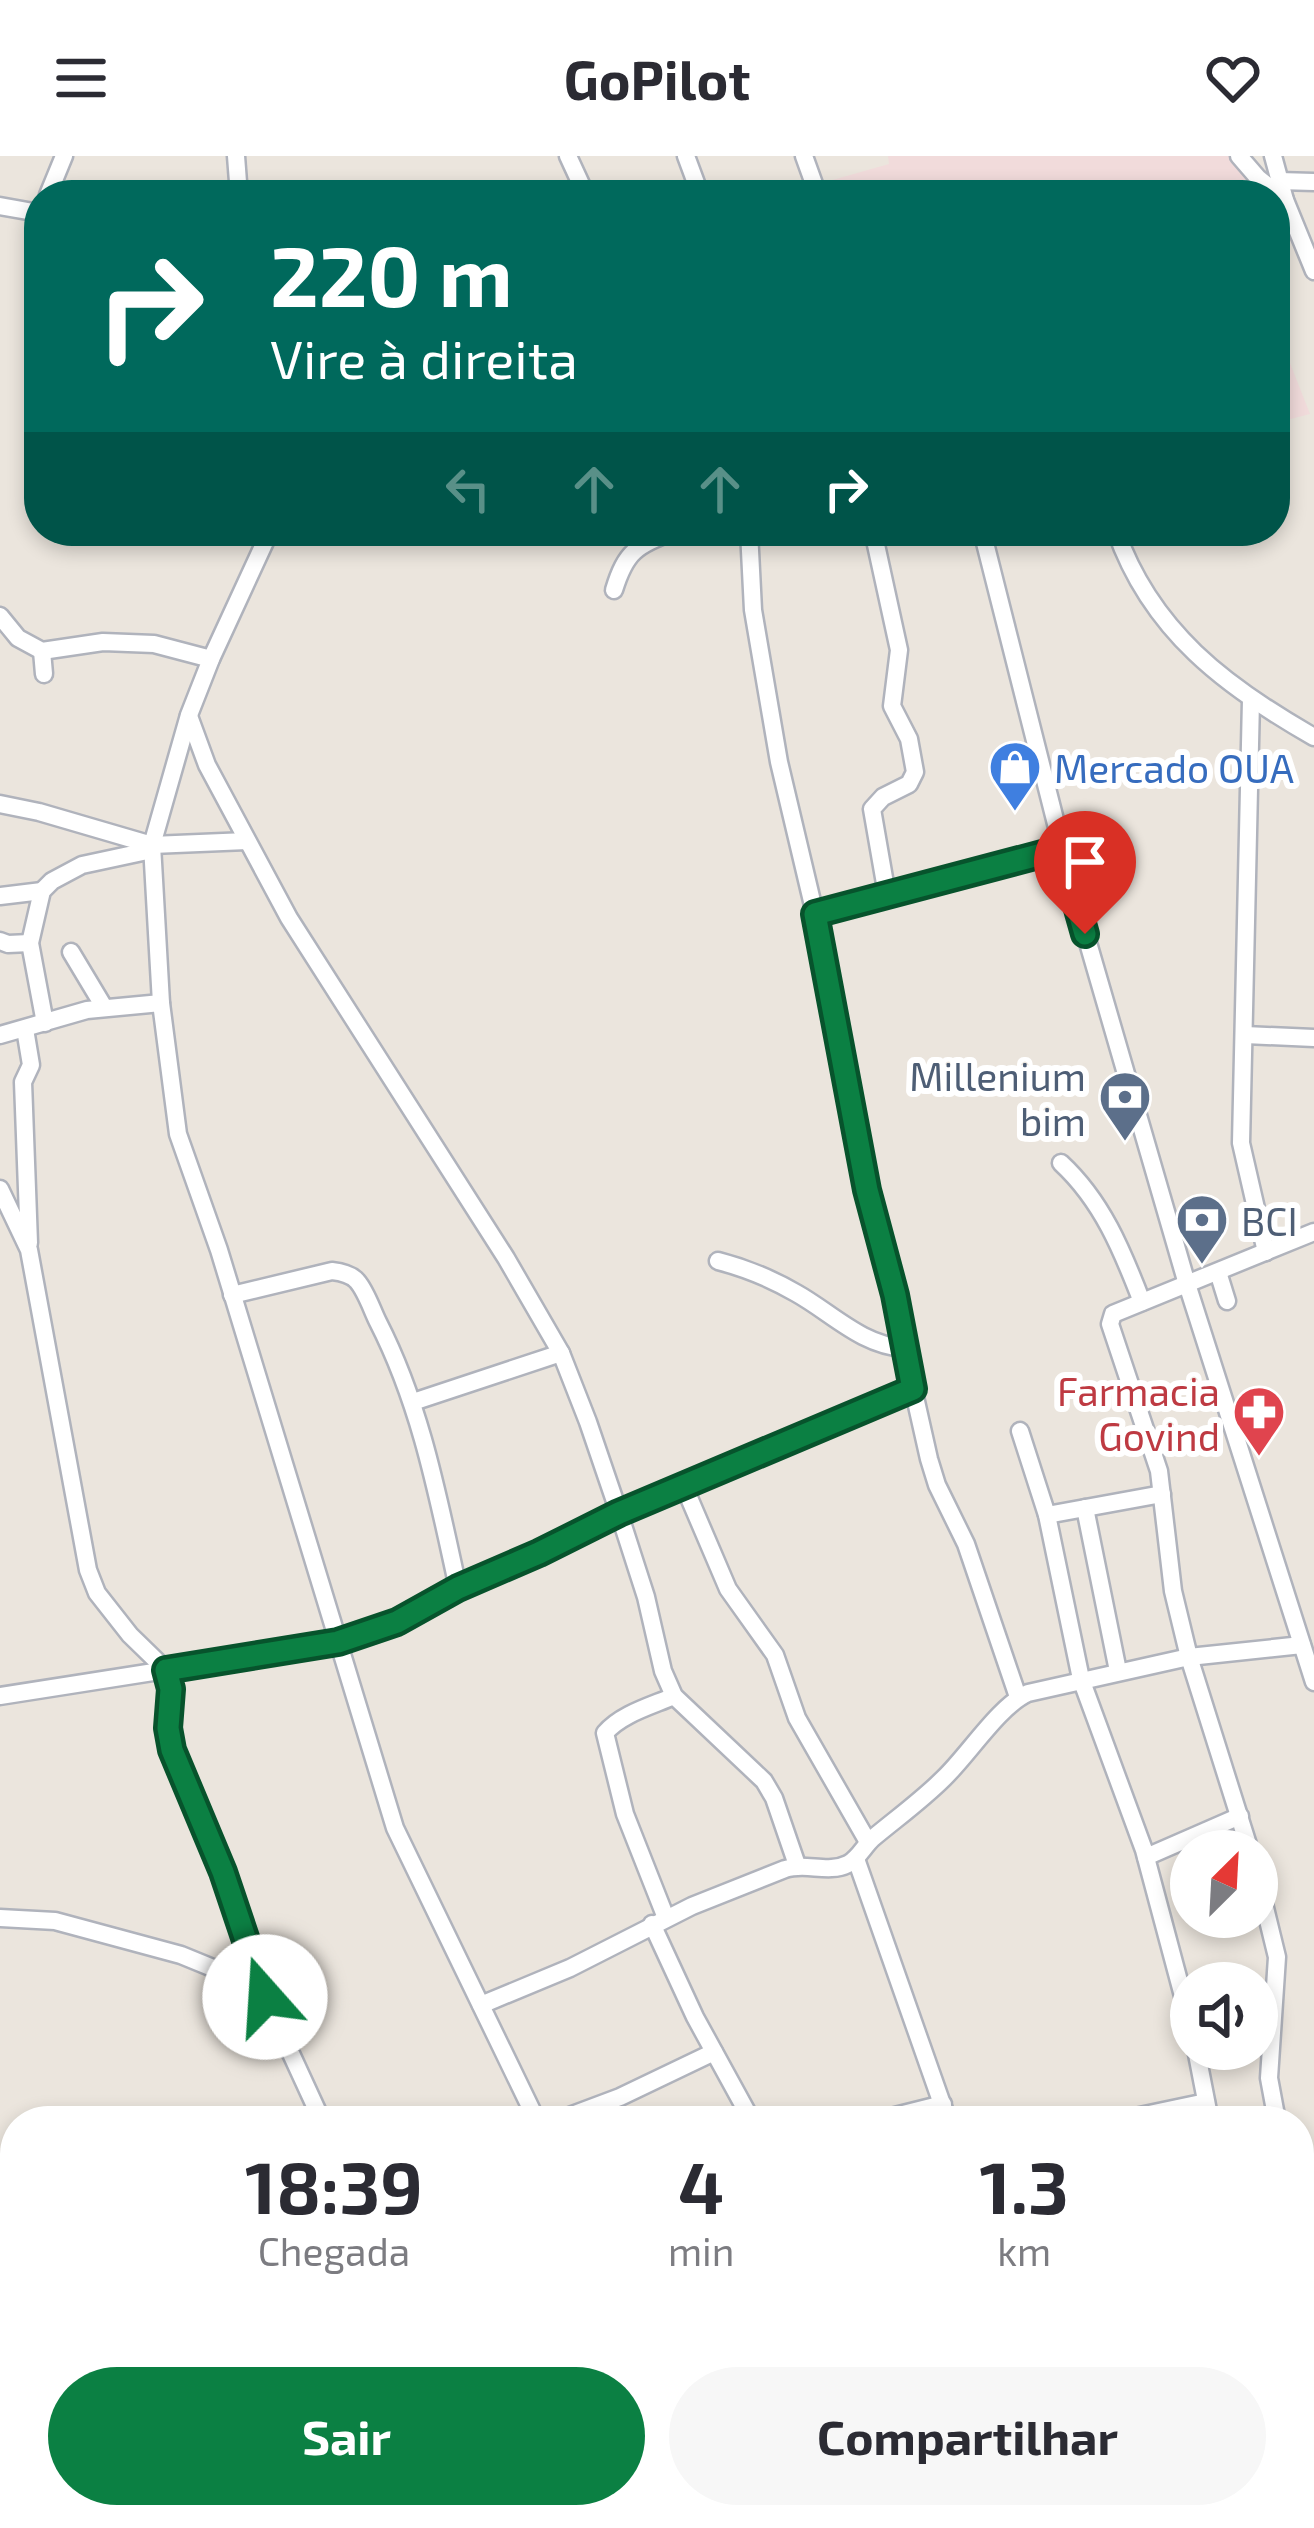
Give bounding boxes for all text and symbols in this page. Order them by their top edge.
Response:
icon: menu [48,45,114,111]
icon: heart [1200,45,1266,111]
text: GoPilot [564,46,750,111]
text: 220 m [270,223,513,324]
icon: right [72,228,228,384]
text: Vire à direita [270,325,578,390]
icon: left [435,456,501,522]
icon: ahead [561,456,627,522]
icon: ahead [687,456,753,522]
icon: right [813,456,879,522]
shop icon: Mercado OUA [987,739,1043,813]
place label: Mercado OUA [1054,744,1294,791]
pin [1034,811,1136,934]
icon: arrive [1052,829,1118,895]
place label: Millenium bim [909,1052,1086,1144]
bank icon: Millenium bim [1097,1069,1153,1143]
bank icon: BCI [1174,1192,1230,1266]
place label: BCI [1241,1197,1298,1244]
place label: Farmacia Govind [1057,1367,1220,1459]
pharmacy icon: Farmacia Govind [1231,1384,1287,1458]
north arrow [1170,1830,1278,1938]
map controls [1170,1830,1278,2070]
position arrow [202,1934,328,2060]
button: sound [1170,1962,1278,2070]
text: 18:39 [245,2142,423,2228]
text: 4 [678,2142,724,2228]
text: 1.3 [979,2142,1069,2228]
text: Chegada [258,2227,410,2274]
text: min [668,2227,734,2274]
text: km [997,2227,1051,2274]
button: Sair [48,2367,645,2505]
button: Compartilhar [669,2367,1266,2505]

